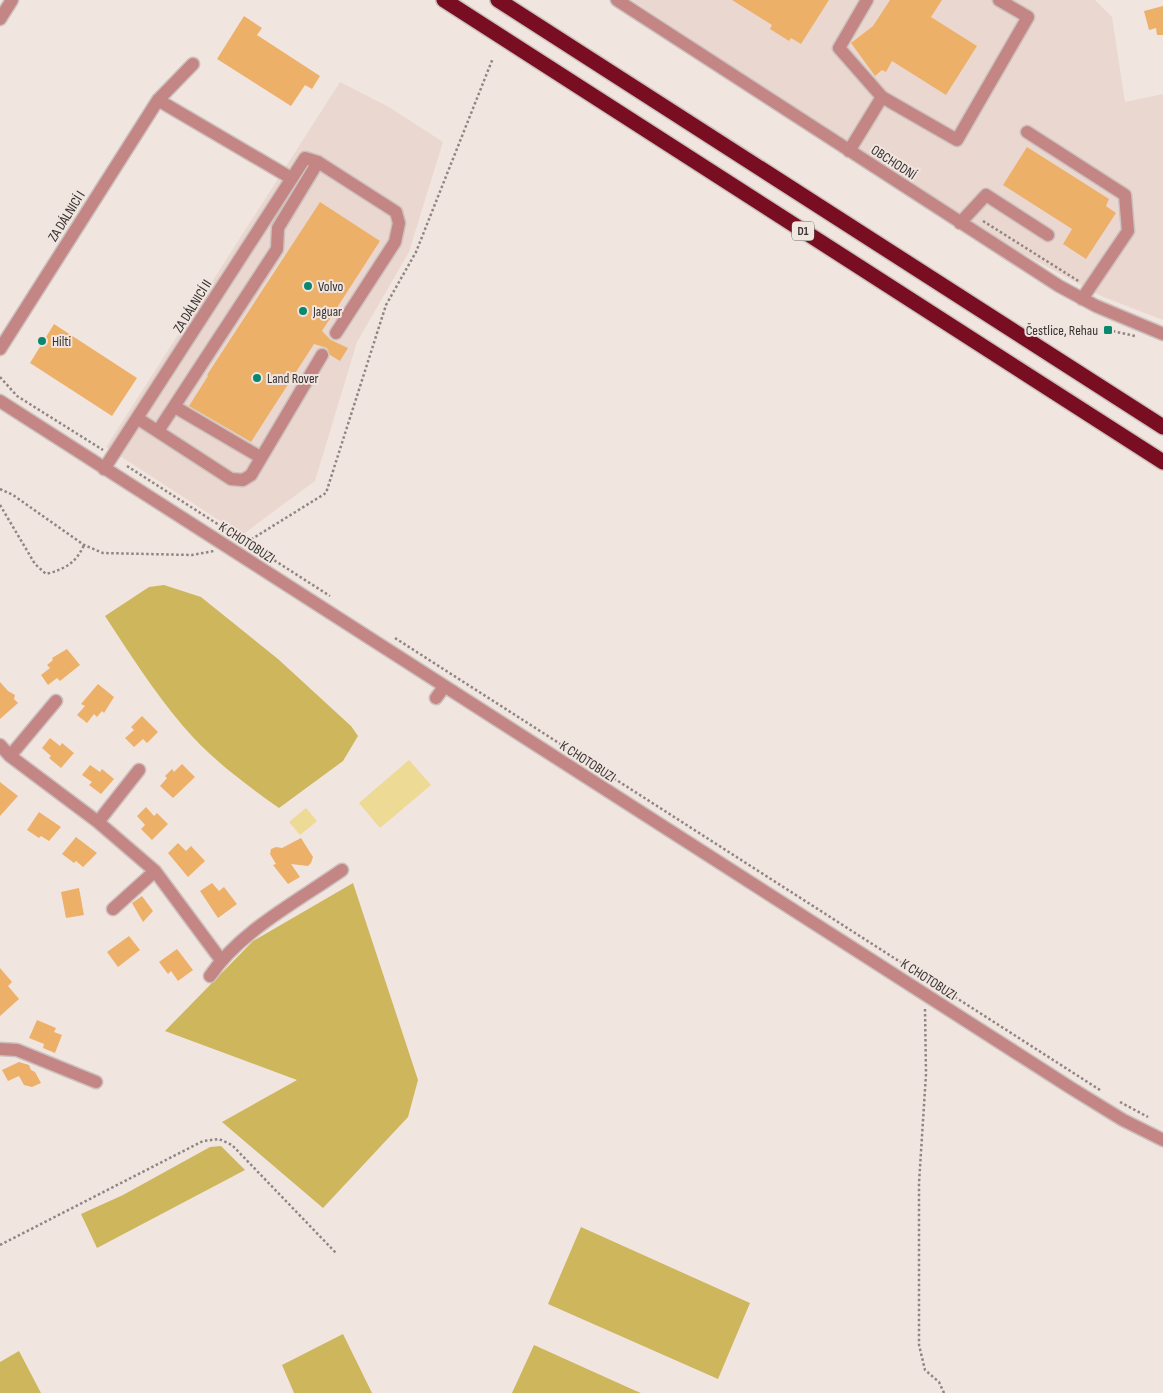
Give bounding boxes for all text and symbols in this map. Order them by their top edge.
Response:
street label: OBCHODNÍ [868,141,920,183]
street label: ZA DÁLNICÍ I [44,188,89,245]
road number: D1 [792,222,814,240]
street label: ZA DÁLNICÍ II [169,277,215,336]
place label: Volvo [318,278,344,295]
marker: Volvo [302,280,314,292]
place label: Jaguar [312,303,342,320]
marker: Jaguar [297,305,309,317]
place label: Čestlice, Rehau [1026,322,1098,339]
marker: Čestlice, Rehau [1102,324,1114,336]
place label: Hilti [52,333,71,350]
marker: Hilti [36,335,48,347]
place label: Land Rover [267,370,319,387]
marker: Land Rover [251,372,263,384]
street label: K CHOTOBUZI [216,518,278,567]
street label: K CHOTOBUZI [557,737,619,786]
street label: K CHOTOBUZI [898,955,960,1004]

